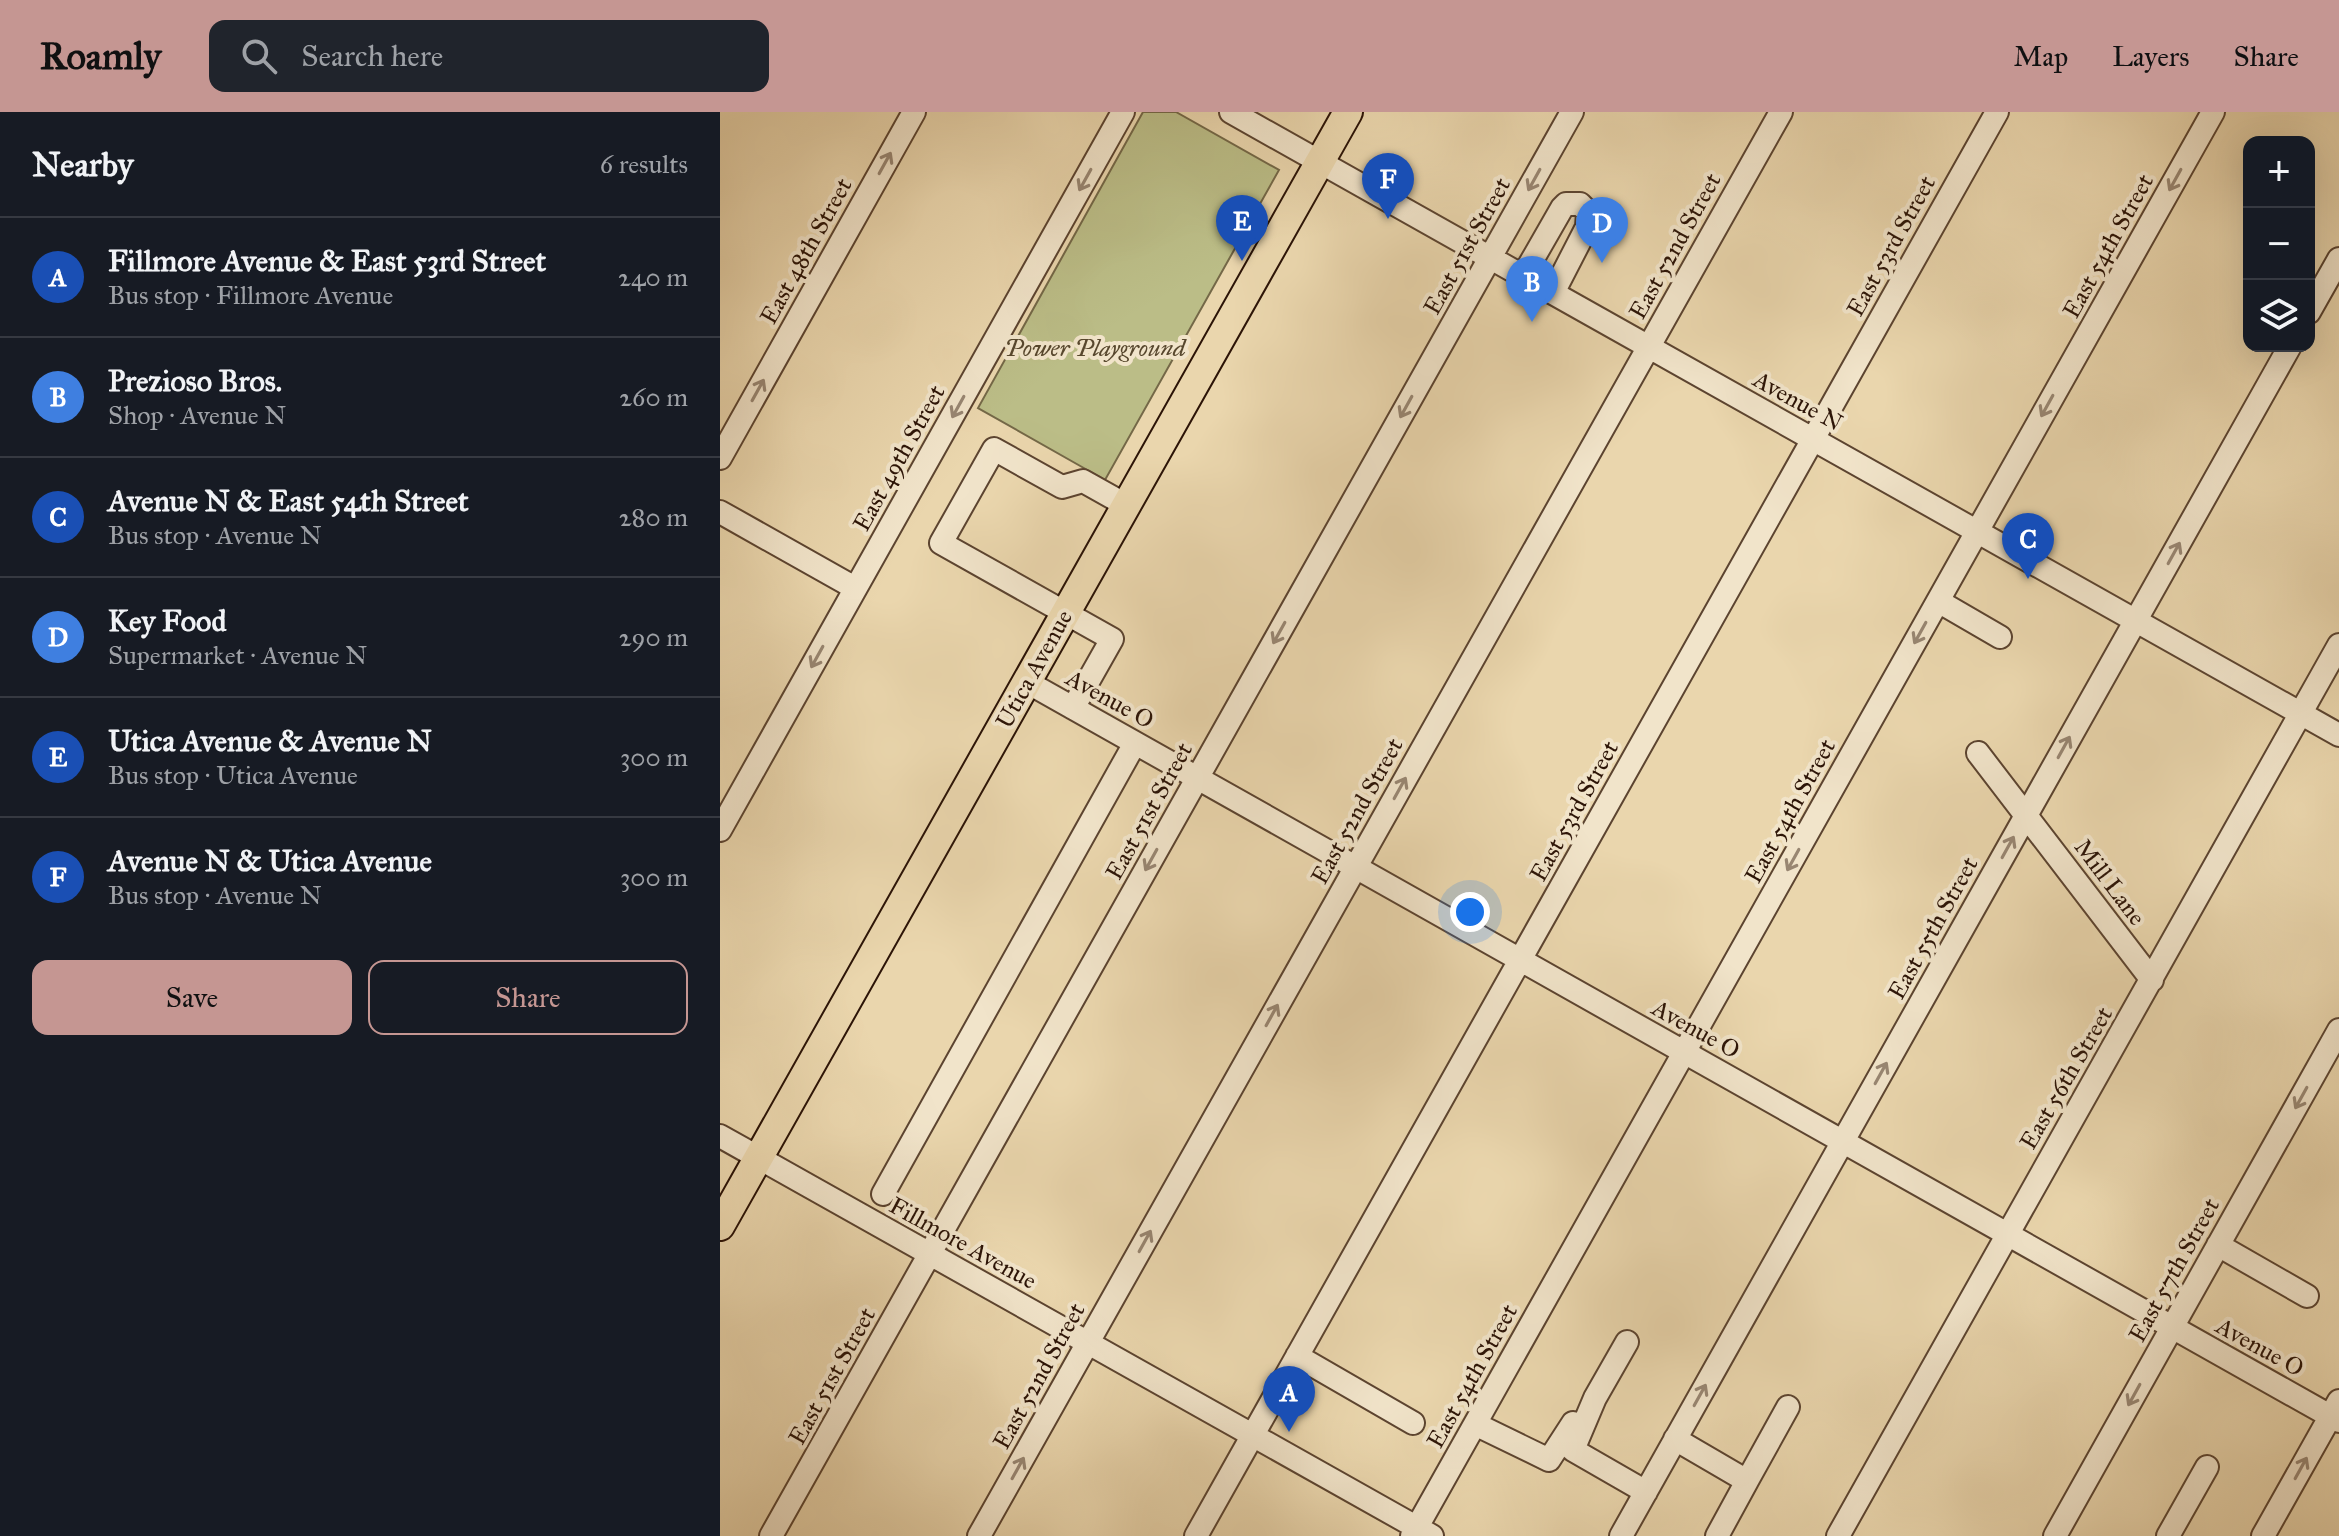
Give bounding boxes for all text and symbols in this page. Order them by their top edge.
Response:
search box [209,20,769,92]
text: Roamly [40,33,161,79]
icon: search [237,34,281,78]
text: Search here [301,38,443,74]
text: Map [2013,39,2068,74]
text: Layers [2112,39,2190,74]
text: Share [2234,39,2299,74]
map controls [2243,136,2315,352]
button: + [2243,136,2315,208]
text: Nearby [32,144,134,185]
text: 6 results [600,148,688,180]
one-way arrow [878,152,894,176]
pin: F [1362,153,1414,219]
street label: East 52nd Street [1622,167,1728,324]
one-way arrow [1077,168,1093,191]
one-way arrow [1526,168,1542,191]
street label: East 54th Street [2056,168,2160,323]
one-way arrow [2167,168,2183,191]
street label: East 53rd Street [1840,170,1942,322]
street label: East 48th Street [753,172,859,329]
street label: East 51st Street [1417,172,1517,320]
pin: E [1216,195,1268,261]
pin: D [1576,197,1628,263]
button: − [2243,208,2315,280]
text: Fillmore Avenue & East 53rd Street [108,243,546,279]
pin: B [1506,256,1558,322]
text: A [49,261,67,293]
text: 240 m [618,261,688,293]
text: Bus stop · Fillmore Avenue [108,279,393,311]
button: layers [2243,280,2315,352]
park label: Power Playground [1004,333,1187,363]
text: Prezioso Bros. [108,363,282,399]
street label: Avenue N [1747,364,1848,438]
one-way arrow [750,379,766,402]
street label: East 49th Street [846,379,952,536]
text: B [49,381,67,413]
text: 260 m [619,381,688,413]
one-way arrow [949,394,965,418]
one-way arrow [1398,394,1414,418]
one-way arrow [2039,394,2054,418]
text: Shop · Avenue N [108,399,286,431]
text: Avenue N & East 54th Street [108,483,469,519]
text: C [49,501,67,533]
text: 280 m [619,501,688,533]
pin: C [2002,513,2054,579]
text: Bus stop · Avenue N [108,519,322,551]
one-way arrow [2167,541,2182,565]
text: Key Food [108,603,227,639]
street label: Utica Avenue [989,604,1079,734]
text: D [48,621,68,653]
text: 290 m [619,621,688,653]
one-way arrow [1271,621,1287,644]
one-way arrow [1912,621,1928,644]
text: Supermarket · Avenue N [108,639,367,671]
one-way arrow [809,644,824,668]
street label: Avenue O [1060,662,1159,735]
text: Utica Avenue & Avenue N [108,723,432,759]
street label: East 52nd Street [1304,732,1410,889]
street label: East 54th Street [1738,733,1842,888]
street label: East 53rd Street [1523,735,1625,887]
one-way arrow [2057,736,2073,759]
street label: East 51st Street [1099,737,1199,885]
text: E [49,741,67,773]
text: 300 m [620,741,688,773]
text: Bus stop · Utica Avenue [108,759,358,791]
one-way arrow [1392,777,1408,800]
street label: Mill Lane [2068,833,2152,931]
one-way arrow [2001,836,2017,859]
text: Avenue N & Utica Avenue [108,843,432,879]
one-way arrow [1143,848,1159,871]
one-way arrow [1784,848,1800,871]
street label: East 55th Street [1881,851,1985,1005]
text: F [50,861,67,893]
text: 300 m [620,861,688,893]
text: Bus stop · Avenue N [108,879,322,911]
your location [1450,892,1490,932]
button: Save [32,960,352,1035]
button: Share [368,960,688,1035]
street label: Avenue O [1646,992,1745,1065]
street label: East 56th Street [2013,1001,2119,1155]
one-way arrow [1265,1003,1280,1027]
one-way arrow [1874,1062,1889,1086]
one-way arrow [2293,1085,2308,1109]
street label: Fillmore Avenue [884,1190,1042,1296]
street label: East 57th Street [2122,1192,2226,1347]
one-way arrow [1138,1230,1153,1254]
street label: East 52nd Street [986,1297,1092,1454]
street label: East 54th Street [1420,1298,1524,1453]
street label: East 51st Street [782,1302,882,1450]
street label: Avenue O [2210,1310,2309,1383]
pin: A [1263,1366,1315,1432]
one-way arrow [1693,1383,1708,1407]
one-way arrow [2126,1383,2142,1406]
one-way arrow [1010,1457,1026,1480]
one-way arrow [2294,1457,2309,1481]

